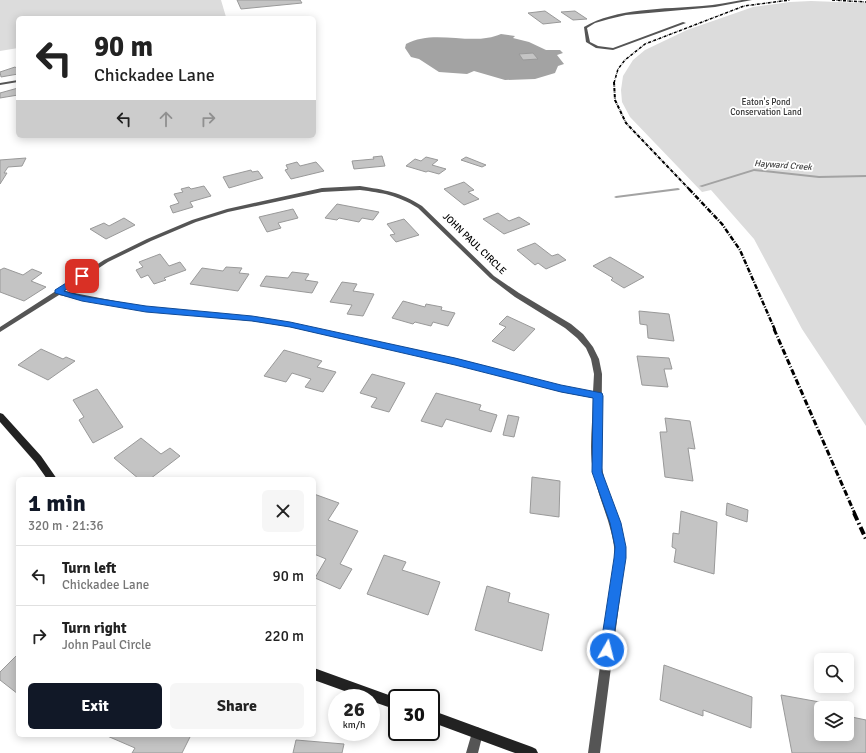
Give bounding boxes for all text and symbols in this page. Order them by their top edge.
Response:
text: 90 m [94,30,153,64]
icon: left [28,32,80,84]
text: Chickadee Lane [94,64,215,86]
park label: Eaton's Pond Conservation Land [730,97,802,118]
icon: left [113,108,135,130]
icon: ahead [155,108,177,130]
icon: right [197,108,219,130]
water label: Hayward Creek [754,158,814,173]
street label: JOHN PAUL CIRCLE [440,210,509,277]
pin [65,259,99,293]
icon: arrive [71,265,93,287]
text: 1 min [28,488,86,518]
button: close [262,490,304,532]
text: 320 m · 21:36 [28,518,104,534]
text: Turn left [62,559,116,577]
icon: left [28,565,50,587]
text: 90 m [273,567,304,585]
text: Chickadee Lane [62,577,149,593]
text: Turn right [62,619,127,637]
icon: right [28,625,50,647]
text: 220 m [264,627,304,645]
position arrow [586,629,628,671]
text: John Paul Circle [62,637,151,653]
map controls [814,653,854,741]
button: search [814,653,854,693]
button: Exit [28,683,162,729]
button: Share [170,683,304,729]
speed limit sign: 30 [388,689,440,741]
text: 26 [343,697,365,722]
button: layers [814,701,854,741]
text: km/h [343,719,365,731]

